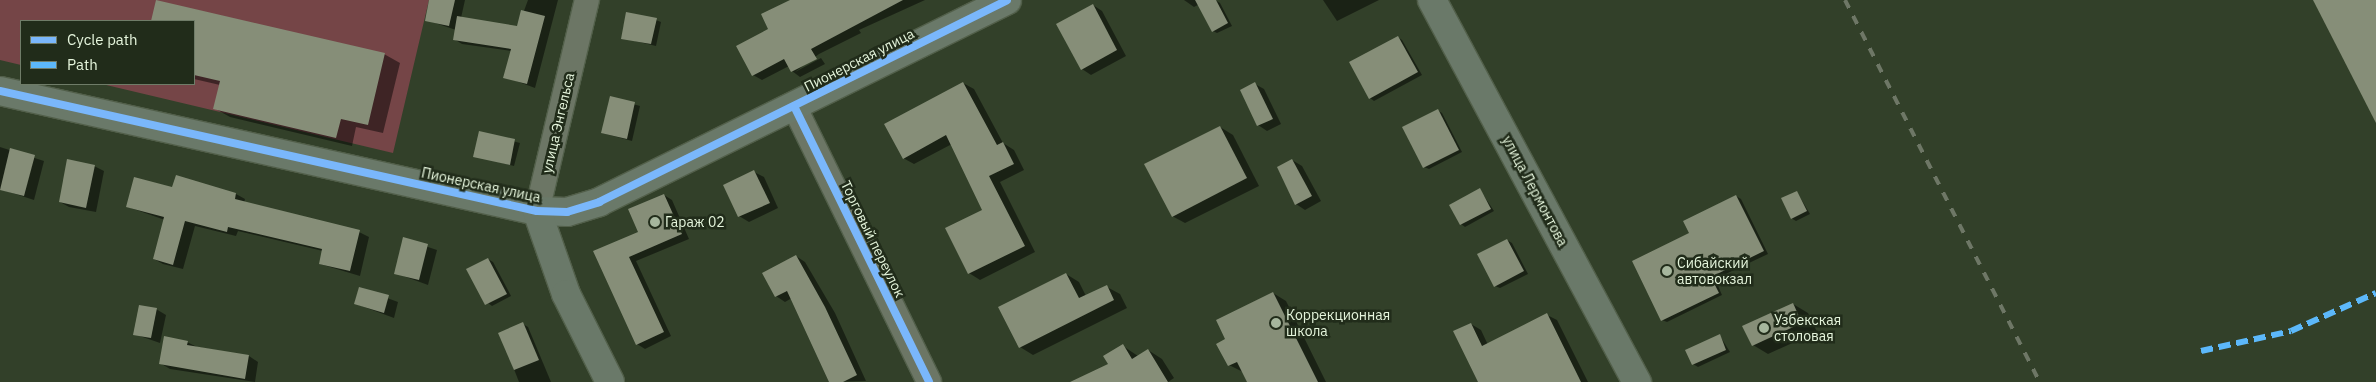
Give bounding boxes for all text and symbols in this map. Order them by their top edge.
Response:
legend [20,20,195,85]
street label: Пионерская улица [801,25,917,95]
text: Cycle path [67,30,138,49]
text: Path [67,55,98,74]
street label: улица Энгельса [538,71,578,175]
street label: улица Лермонтова [1499,133,1571,249]
street label: Пионерская улица [420,164,542,206]
street label: Торговый переулок [837,178,909,300]
place label: Гараж 02 [665,214,725,230]
marker: Гараж 02 [649,216,661,228]
place label: Сибайский автовокзал [1677,255,1752,288]
marker: Сибайский автовокзал [1661,265,1673,277]
place label: Коррекционная школа [1286,307,1390,340]
place label: Узбекская столовая [1774,312,1841,344]
marker: Коррекционная школа [1270,317,1282,329]
marker: Узбекская столовая [1758,322,1770,334]

